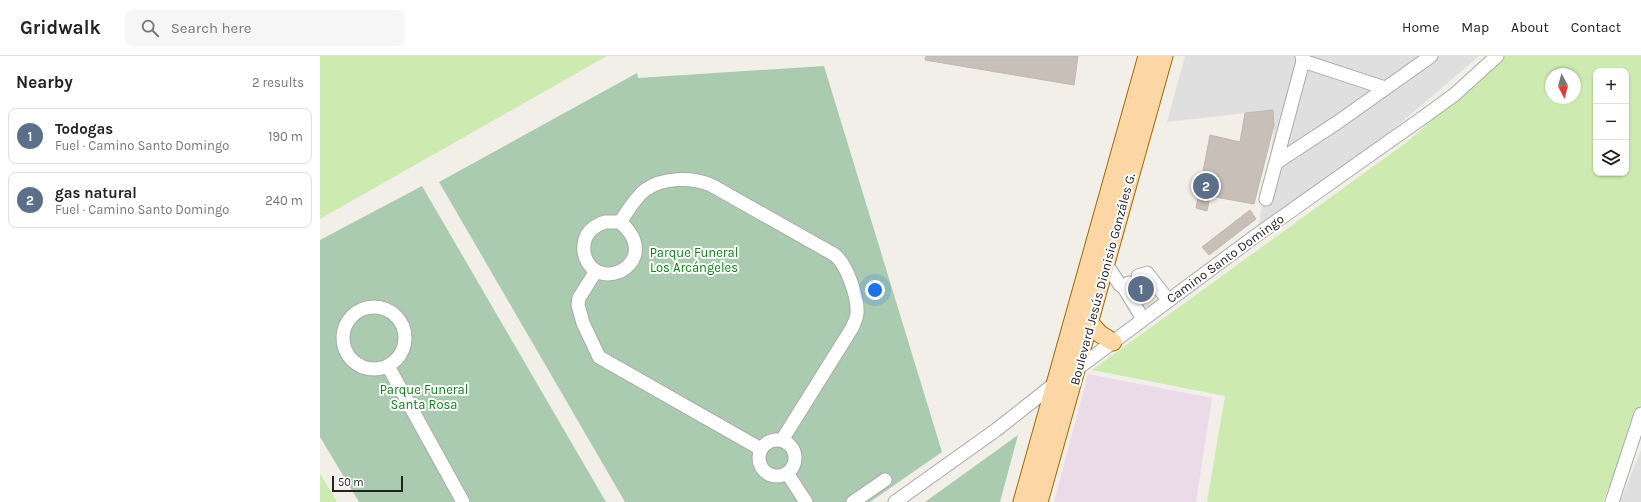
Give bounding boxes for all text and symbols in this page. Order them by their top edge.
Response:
search box [125,10,405,46]
text: Gridwalk [20,17,101,39]
icon: search [139,17,161,39]
text: Search here [171,19,251,37]
text: Home [1402,19,1439,36]
text: Map [1461,19,1489,36]
text: About [1511,19,1549,36]
text: Contact [1571,19,1621,36]
north arrow [1545,68,1581,104]
map controls [1593,68,1629,176]
button: + [1593,68,1629,104]
text: Nearby [16,72,73,92]
text: 2 results [252,75,304,90]
button: − [1593,104,1629,140]
text: Todogas [55,120,113,138]
text: 1 [28,129,32,144]
text: 190 m [268,129,303,144]
text: Fuel · Camino Santo Domingo [55,138,229,153]
button: layers [1593,140,1629,176]
street label: Boulevard Jesús Dionisio Gonzáles G. [1067,171,1138,387]
pin: 2 [1193,171,1219,201]
text: gas natural [55,184,137,202]
text: 2 [26,193,34,208]
text: 240 m [265,193,303,208]
text: Fuel · Camino Santo Domingo [55,202,229,217]
street label: Camino Santo Domingo [1164,211,1287,306]
park label: Parque Funeral Los Arcángeles [650,245,738,275]
pin: 1 [1128,274,1154,304]
your location [865,280,885,300]
park label: Parque Funeral Santa Rosa [380,382,468,412]
scale bar [332,474,403,493]
text: 50 m [338,476,364,489]

